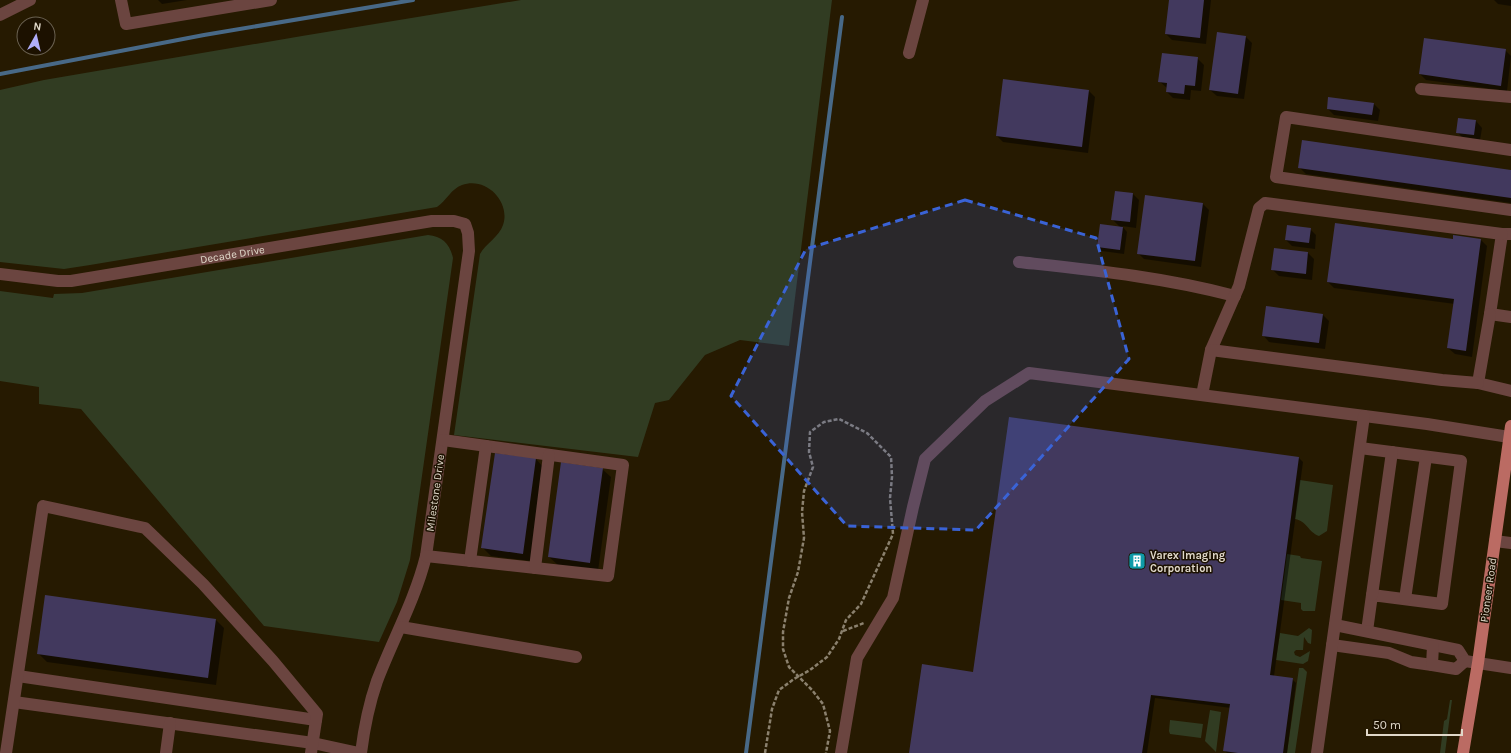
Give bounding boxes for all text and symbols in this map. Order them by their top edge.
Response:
north arrow [16,16,56,56]
text: N [33,20,42,34]
street label: Decade Drive [199,243,266,266]
street label: Milestone Drive [424,453,447,533]
place label: Varex Imaging Corporation [1150,549,1226,575]
building icon: Varex Imaging Corporation [1127,551,1147,571]
street label: Pioneer Road [1478,557,1499,623]
scale bar [1367,711,1462,737]
text: 50 m [1373,718,1401,732]

